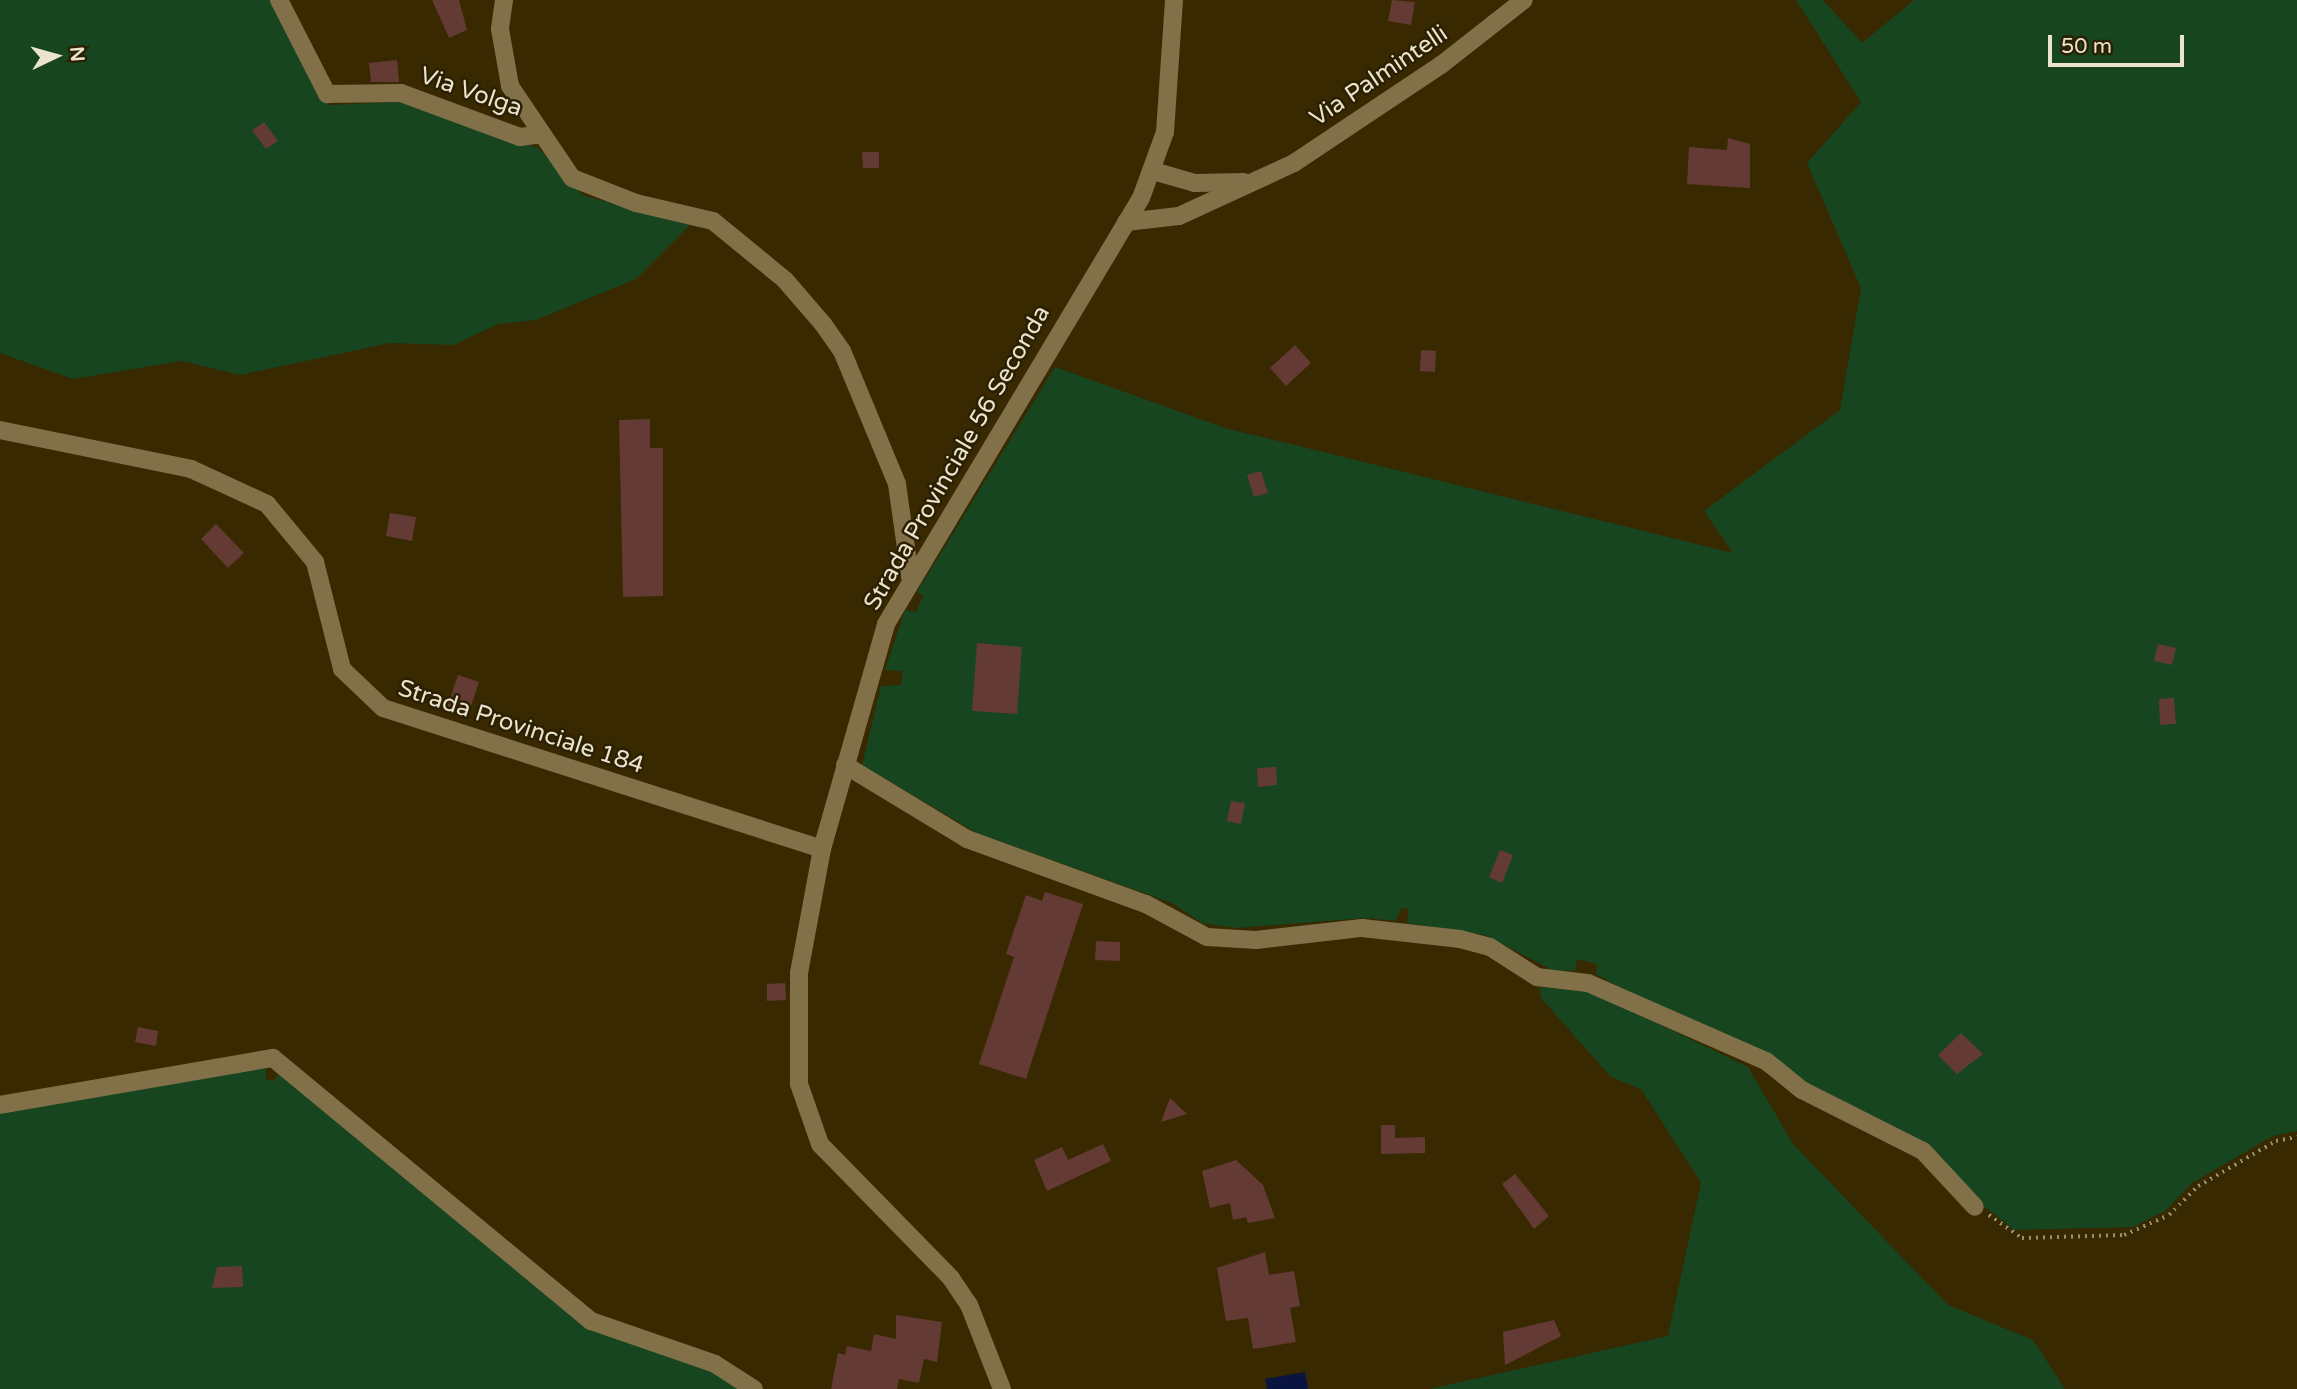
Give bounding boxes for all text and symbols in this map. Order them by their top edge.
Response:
street label: Via Palmintelli [1305,19,1453,133]
north arrow [21,21,91,91]
scale bar [2052,21,2188,65]
text: 50 m [2061,34,2112,59]
text: N [65,46,89,63]
street label: Via Volga [416,61,526,123]
street label: Strada Provinciale 56 Seconda [858,301,1056,615]
street label: Strada Provinciale 184 [394,674,648,780]

